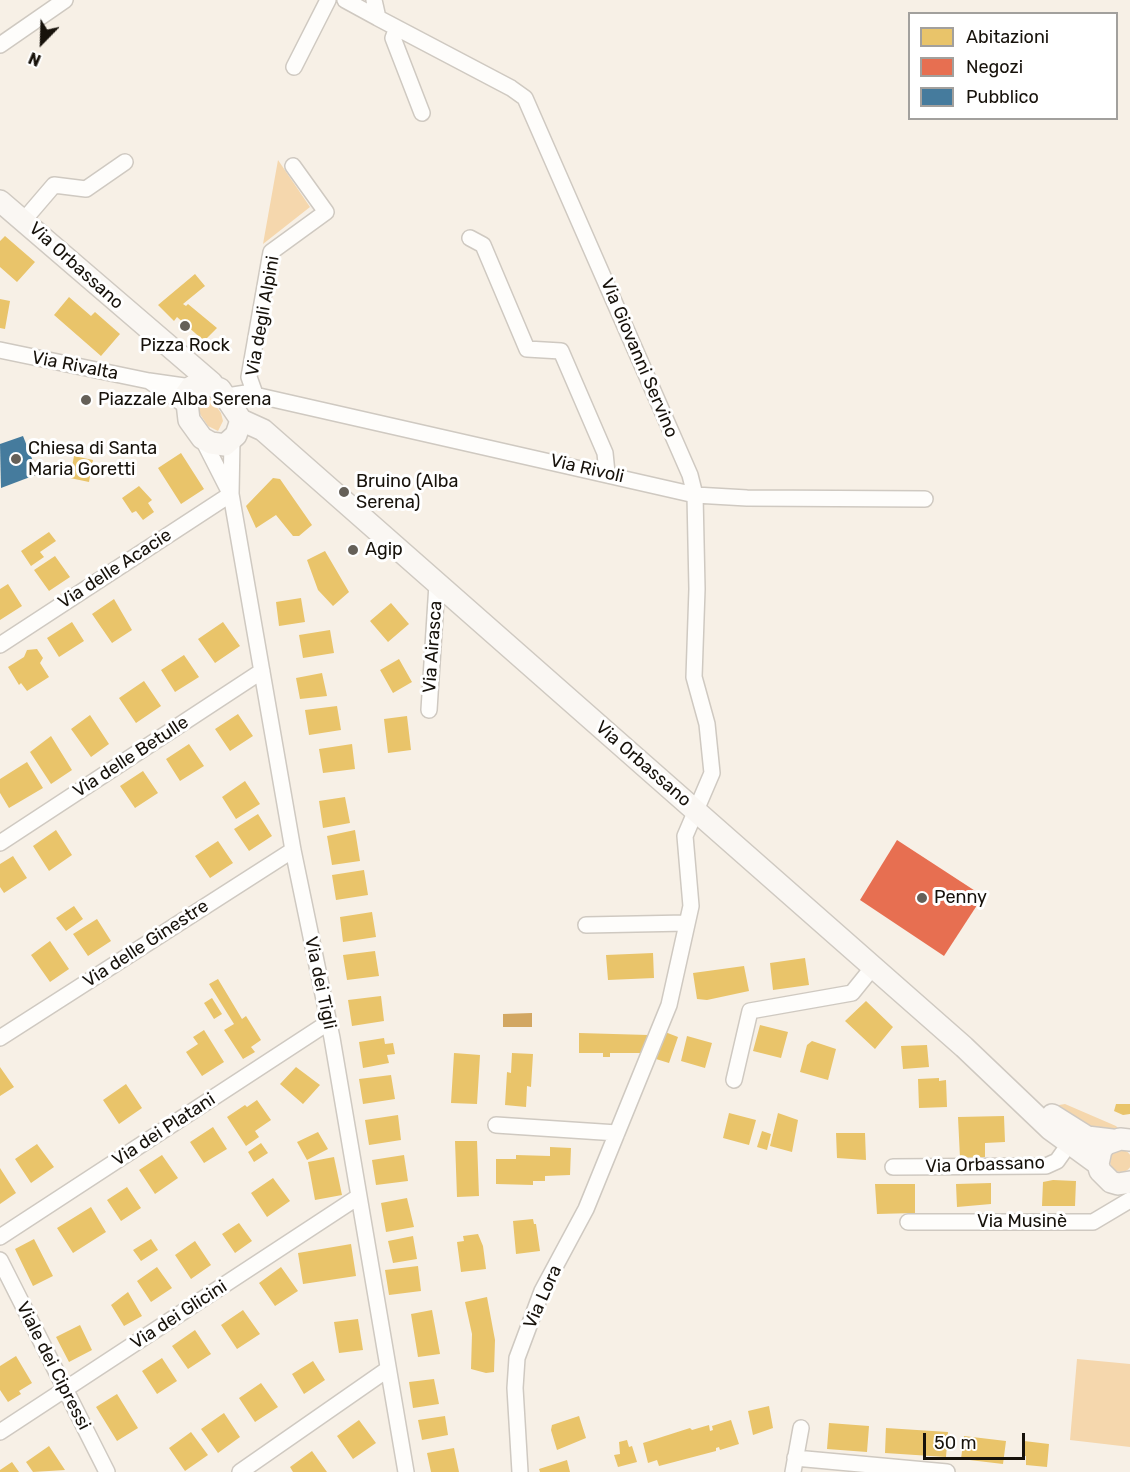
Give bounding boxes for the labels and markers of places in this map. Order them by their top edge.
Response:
marker: Pizza Rock [178,319,192,333]
place label: Pizza Rock [140,335,230,357]
place label: Piazzale Alba Serena [98,389,271,411]
marker: Piazzale Alba Serena [79,393,93,407]
place label: Chiesa di Santa Maria Goretti [28,438,157,480]
marker: Chiesa di Santa Maria Goretti [9,452,23,466]
place label: Bruino (Alba Serena) [356,471,458,514]
marker: Bruino (Alba Serena) [337,485,351,499]
place label: Agip [365,539,403,561]
marker: Agip [346,543,360,557]
place label: Penny [934,887,987,909]
marker: Penny [915,891,929,905]

